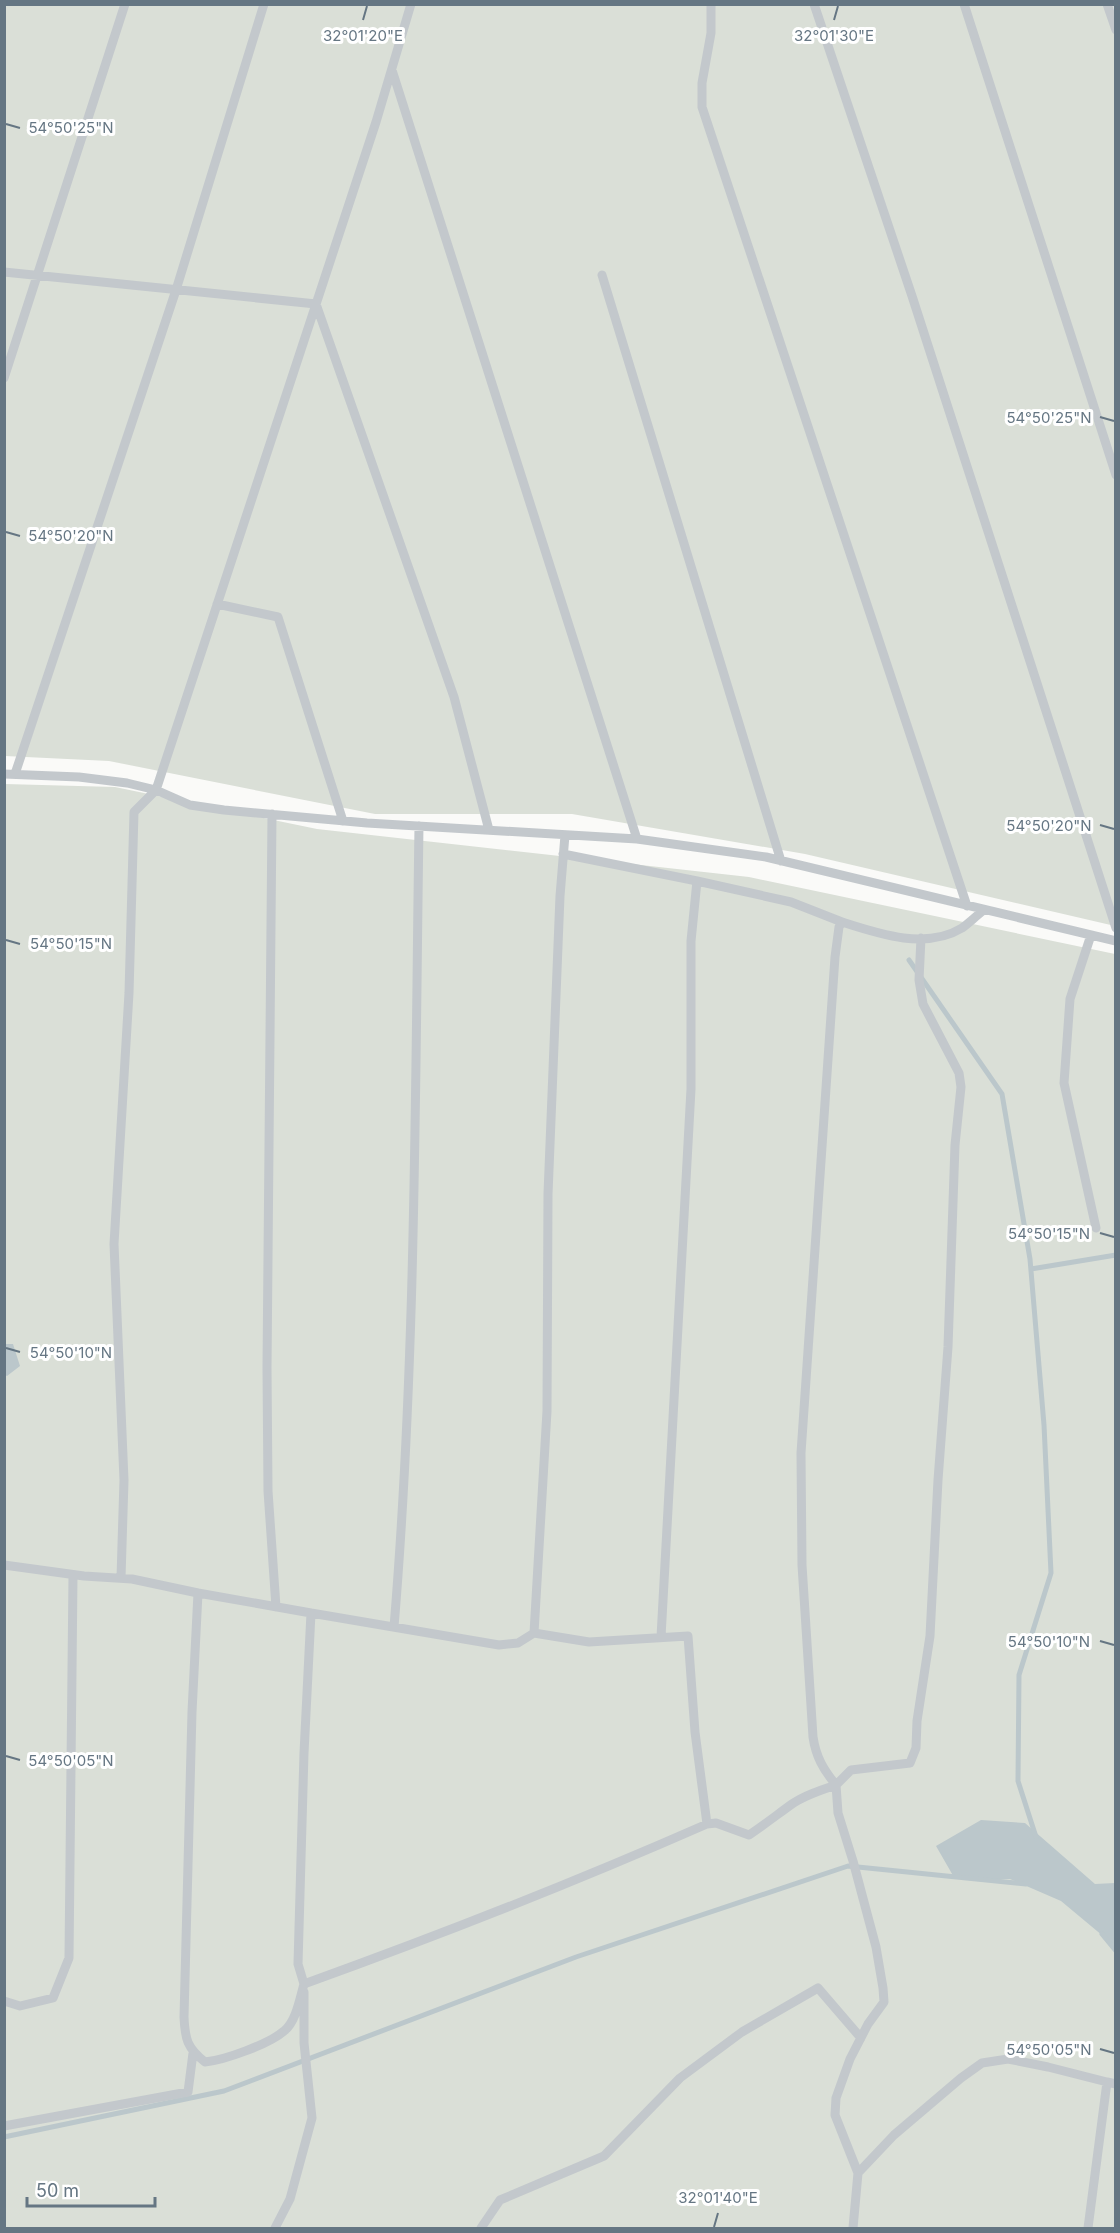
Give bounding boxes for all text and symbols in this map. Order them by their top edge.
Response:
text: 32°01'20"E [323,26,403,45]
text: 32°01'30"E [794,26,874,45]
text: 54°50'25"N [29,118,113,137]
text: 54°50'25"N [1007,408,1091,427]
text: 54°50'20"N [28,526,114,545]
text: 54°50'20"N [1006,816,1092,835]
text: 54°50'15"N [30,934,112,953]
text: 54°50'15"N [1008,1224,1090,1243]
text: 54°50'10"N [30,1343,112,1362]
text: 54°50'10"N [1008,1632,1090,1651]
text: 54°50'05"N [28,1751,114,1770]
text: 54°50'05"N [1006,2040,1092,2059]
scale bar [27,2170,154,2208]
text: 50 m [36,2180,79,2201]
text: 32°01'40"E [678,2188,758,2207]

